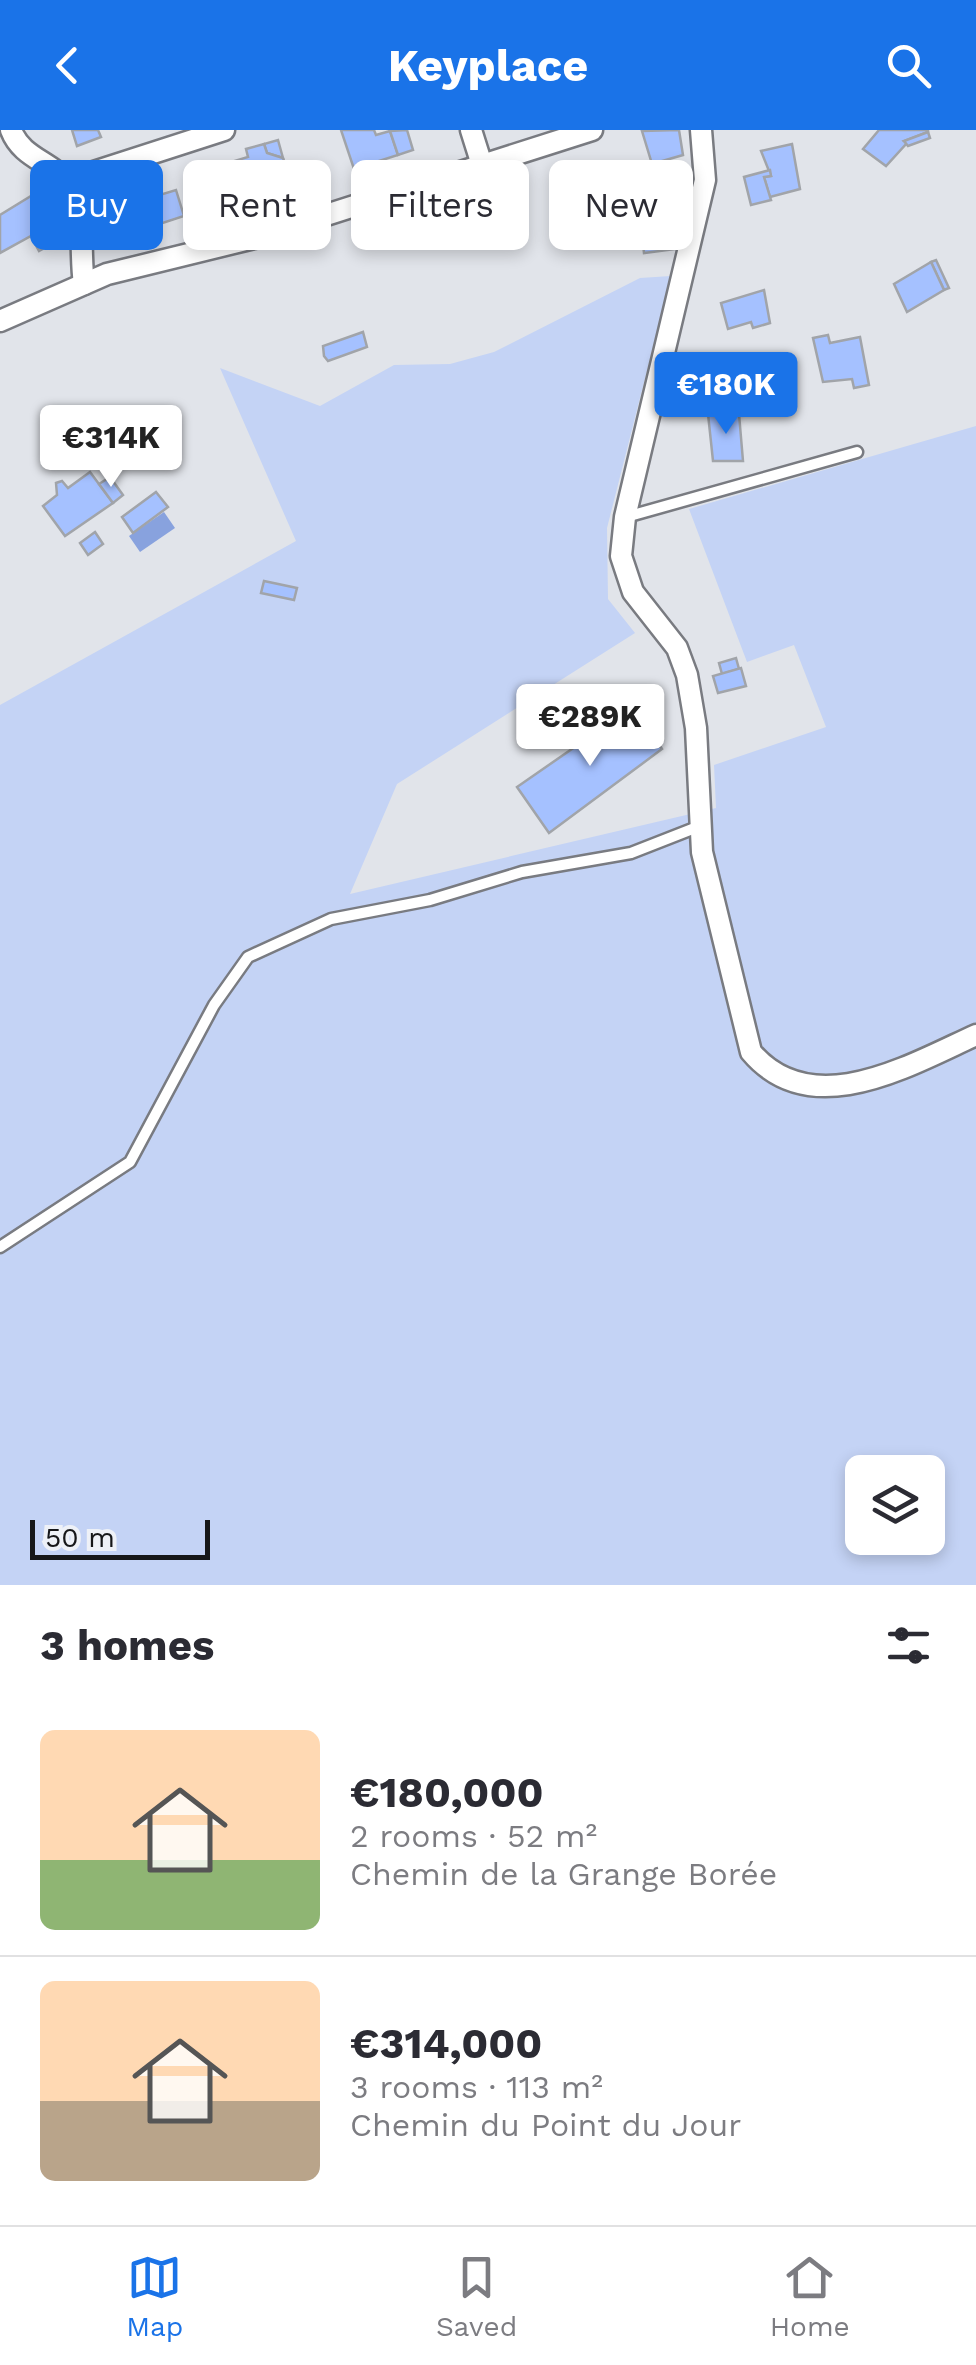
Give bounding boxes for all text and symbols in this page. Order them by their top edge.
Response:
icon: back [40,38,95,93]
icon: search [881,38,936,93]
text: Keyplace [388,39,588,92]
chip: Buy [30,160,163,250]
chip: Rent [183,160,331,250]
chip: Filters [351,160,529,250]
chip: New [549,160,693,250]
pin: €180K [656,352,796,437]
text: €180K [676,365,776,403]
pin: €314K [41,405,181,490]
text: €314K [62,418,160,456]
pin: €289K [520,684,660,769]
text: €289K [538,697,642,735]
map controls [845,1455,945,1555]
button: layers [845,1455,945,1555]
scale bar [30,1515,210,1560]
text: 50 m [45,1521,115,1554]
icon: filters [881,1618,936,1673]
text: 3 homes [40,1621,214,1670]
text: €180,000 [350,1768,544,1817]
icon: home [120,1770,240,1890]
text: 2 rooms · 52 m² [350,1817,597,1855]
text: Chemin de la Grange Borée [350,1855,777,1893]
text: €314,000 [350,2019,542,2068]
icon: home [120,2021,240,2141]
text: 3 rooms · 113 m² [350,2068,603,2106]
text: Chemin du Point du Jour [350,2106,741,2144]
tab: Map [126,2250,183,2343]
tab: Saved [436,2250,517,2343]
tab: Home [770,2250,850,2343]

